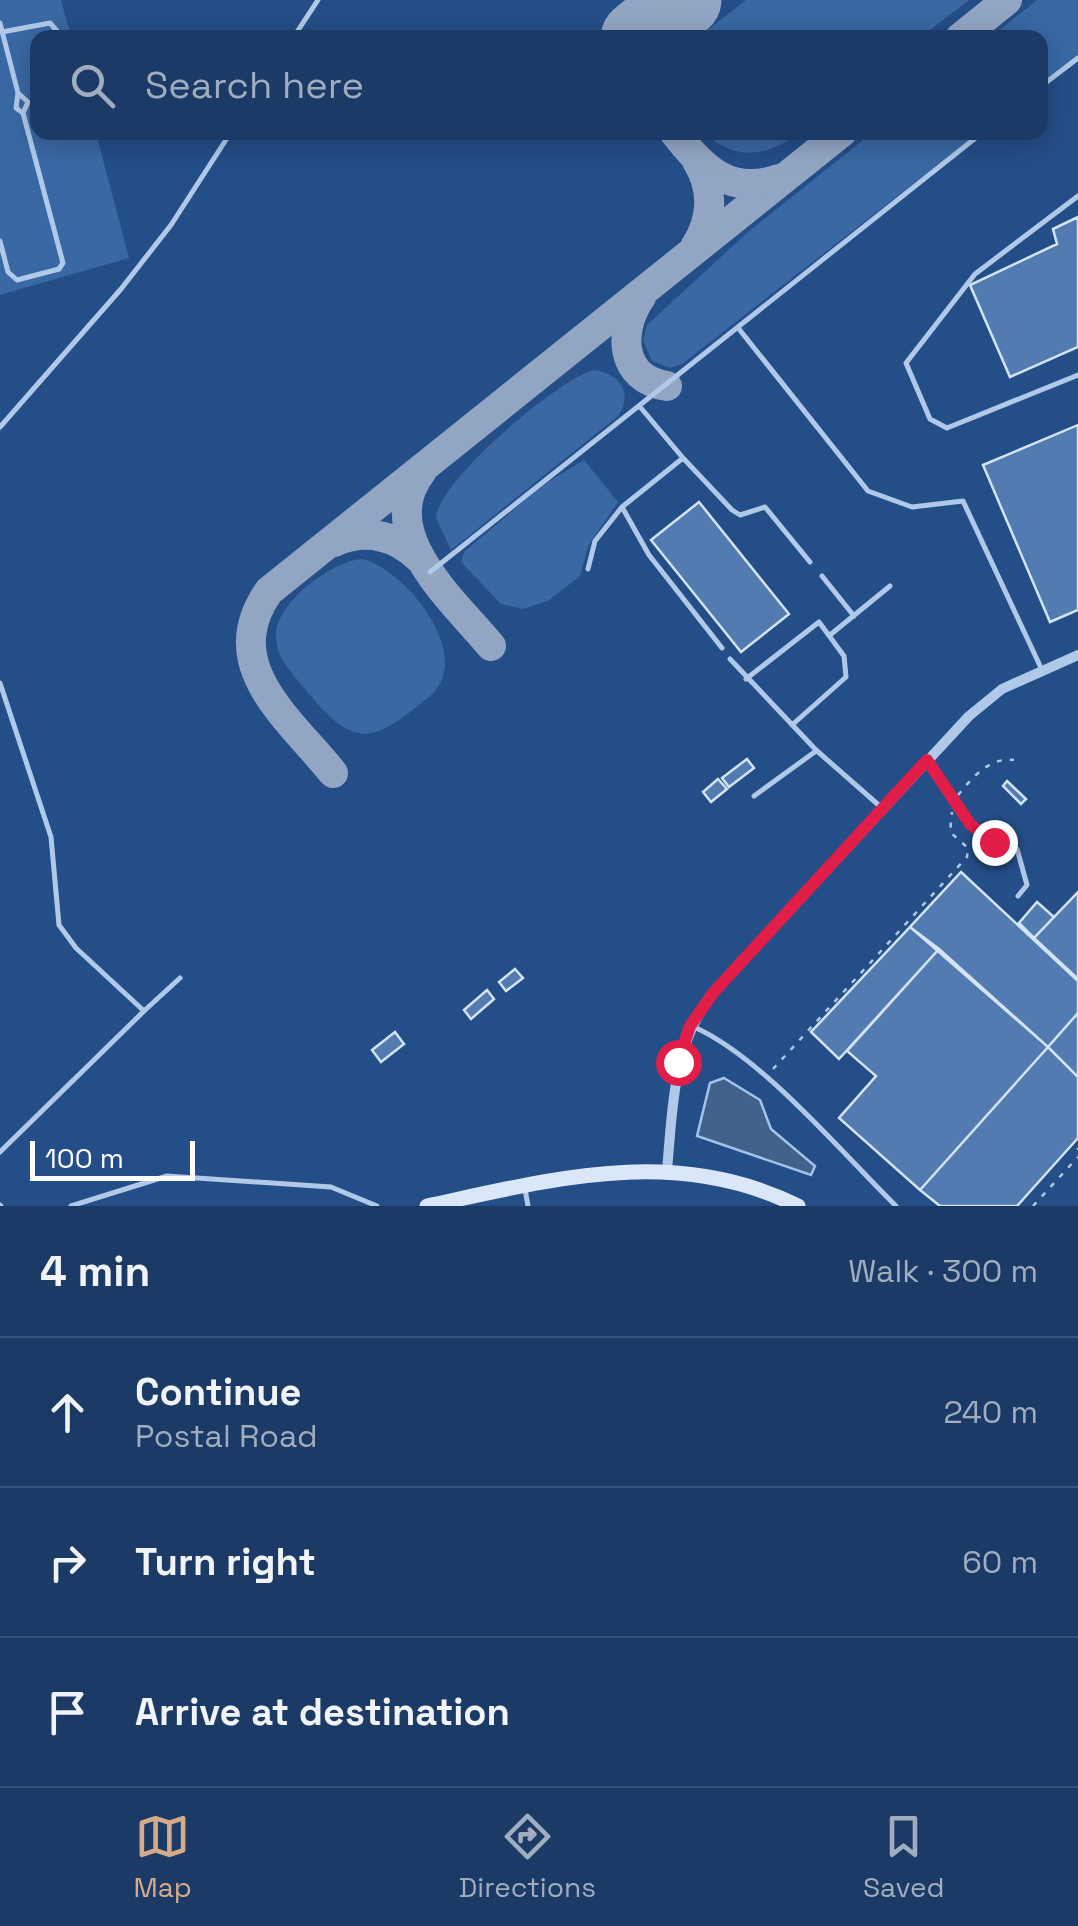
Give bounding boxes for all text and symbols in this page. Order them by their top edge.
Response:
search box [30,30,1048,140]
icon: search [65,58,120,113]
text: Search here [145,61,364,109]
route end [972,820,1018,866]
route start [656,1040,702,1086]
scale bar [30,1136,195,1180]
text: 100 m [45,1140,124,1176]
text: 4 min [40,1245,150,1298]
text: Walk · 300 m [848,1251,1038,1291]
text: Continue [135,1368,301,1416]
icon: ahead [40,1385,95,1440]
text: 240 m [943,1392,1038,1432]
text: Postal Road [135,1416,318,1456]
icon: right [40,1535,95,1590]
text: Turn right [135,1538,316,1586]
text: 60 m [962,1542,1038,1582]
icon: arrive [40,1685,95,1740]
text: Arrive at destination [135,1688,510,1736]
tab: Map [133,1809,192,1905]
tab: Directions [459,1809,596,1905]
tab: Saved [863,1809,945,1905]

